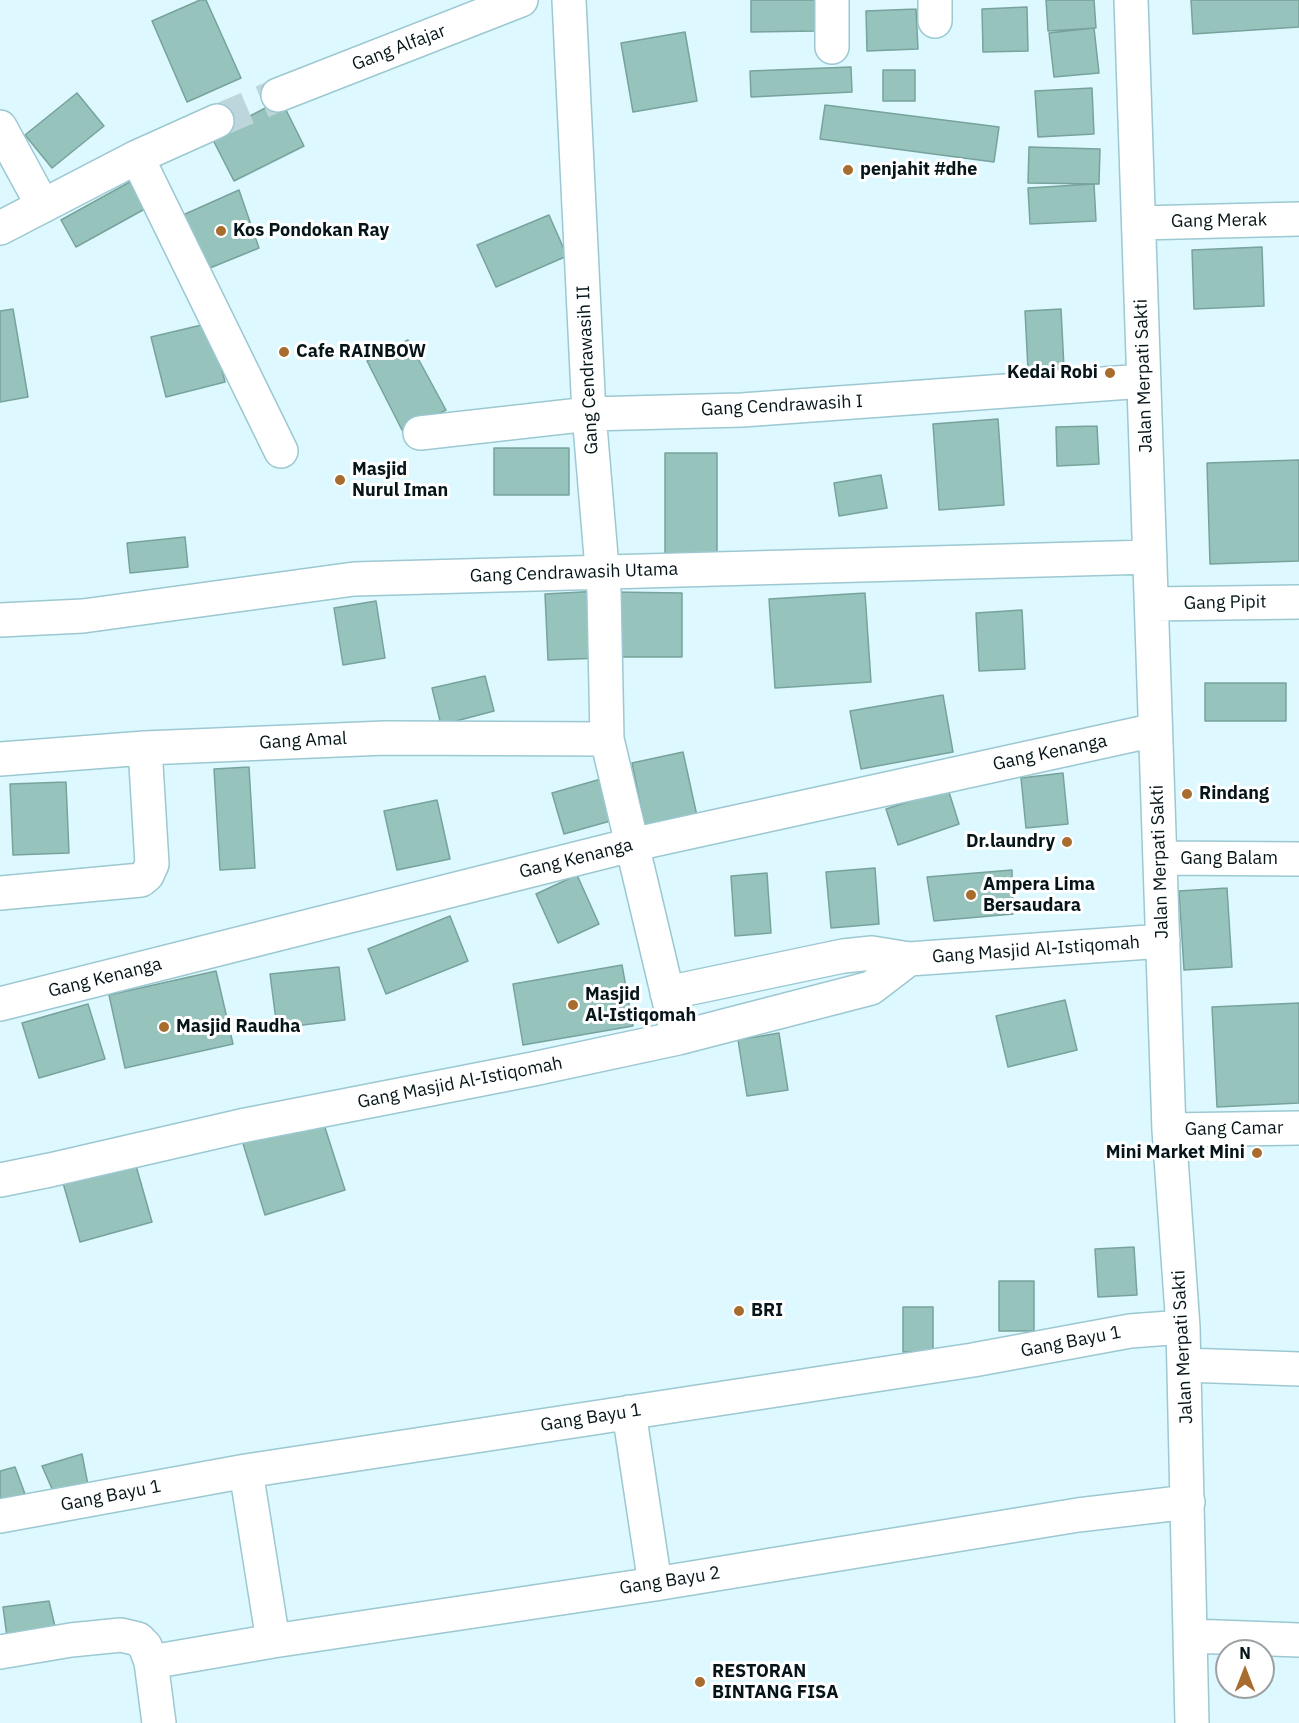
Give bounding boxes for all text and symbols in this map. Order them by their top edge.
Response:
street label: Gang Alfajar [349,20,449,76]
place label: penjahit #dhe [860,159,977,181]
marker: penjahit #dhe [841,163,855,177]
street label: Gang Merak [1171,209,1267,233]
place label: Kos Pondokan Ray [233,220,389,242]
marker: Kos Pondokan Ray [214,224,228,238]
street label: Gang Cendrawasih II [573,285,603,455]
street label: Jalan Merpati Sakti [1131,299,1157,453]
place label: Cafe RAINBOW [296,341,426,363]
marker: Cafe RAINBOW [277,345,291,359]
place label: Kedai Robi [1007,362,1098,384]
marker: Kedai Robi [1103,366,1117,380]
street label: Gang Cendrawasih I [700,391,864,421]
place label: Masjid Nurul Iman [352,459,448,502]
marker: Masjid Nurul Iman [333,473,347,487]
street label: Gang Cendrawasih Utama [469,559,679,587]
street label: Gang Pipit [1183,591,1267,615]
street label: Gang Amal [259,728,347,754]
street label: Gang Kenanga [991,730,1109,776]
place label: Rindang [1199,783,1269,805]
street label: Jalan Merpati Sakti [1147,785,1173,939]
marker: Rindang [1180,787,1194,801]
place label: Dr.laundry [966,831,1055,853]
street label: Gang Kenanga [517,834,635,884]
marker: Dr.laundry [1060,835,1074,849]
street label: Gang Balam [1180,848,1278,870]
place label: Ampera Lima Bersaudara [983,874,1095,916]
marker: Ampera Lima Bersaudara [964,888,978,902]
street label: Gang Masjid Al-Istiqomah [931,932,1141,968]
street label: Gang Kenanga [46,953,164,1003]
place label: Masjid Al-Istiqomah [585,984,696,1026]
marker: Masjid Al-Istiqomah [566,998,580,1012]
place label: Masjid Raudha [176,1016,300,1038]
marker: Masjid Raudha [157,1020,171,1034]
street label: Gang Masjid Al-Istiqomah [356,1053,564,1113]
street label: Gang Camar [1184,1117,1284,1141]
place label: Mini Market Mini [1106,1142,1245,1164]
marker: Mini Market Mini [1250,1146,1264,1160]
street label: Jalan Merpati Sakti [1168,1269,1198,1425]
place label: BRI [751,1300,783,1322]
marker: BRI [732,1304,746,1318]
street label: Gang Bayu 1 [1019,1322,1123,1362]
street label: Gang Bayu 1 [539,1399,643,1437]
street label: Gang Bayu 1 [59,1476,163,1516]
street label: Gang Bayu 2 [618,1562,722,1600]
north arrow [1215,1639,1275,1699]
text: N [1239,1643,1251,1663]
place label: RESTORAN BINTANG FISA [712,1661,839,1704]
marker: RESTORAN BINTANG FISA [693,1675,707,1689]

